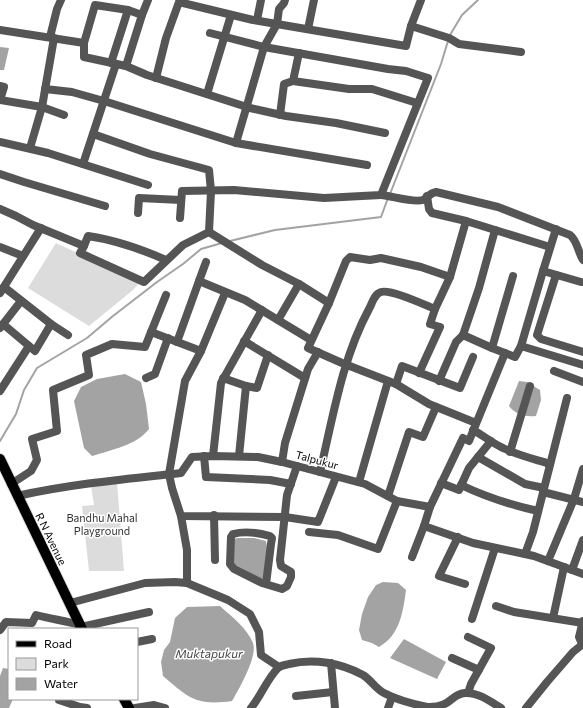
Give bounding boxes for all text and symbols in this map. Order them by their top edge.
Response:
street label: Talpukur [294,448,341,472]
street label: R N Avenue [33,511,70,567]
park label: Bandhu Mahal Playground [66,511,138,537]
legend [8,628,138,700]
text: Road [44,636,72,650]
water label: Muktapukur [175,646,244,660]
text: Park [44,656,70,670]
text: Water [44,676,78,690]

